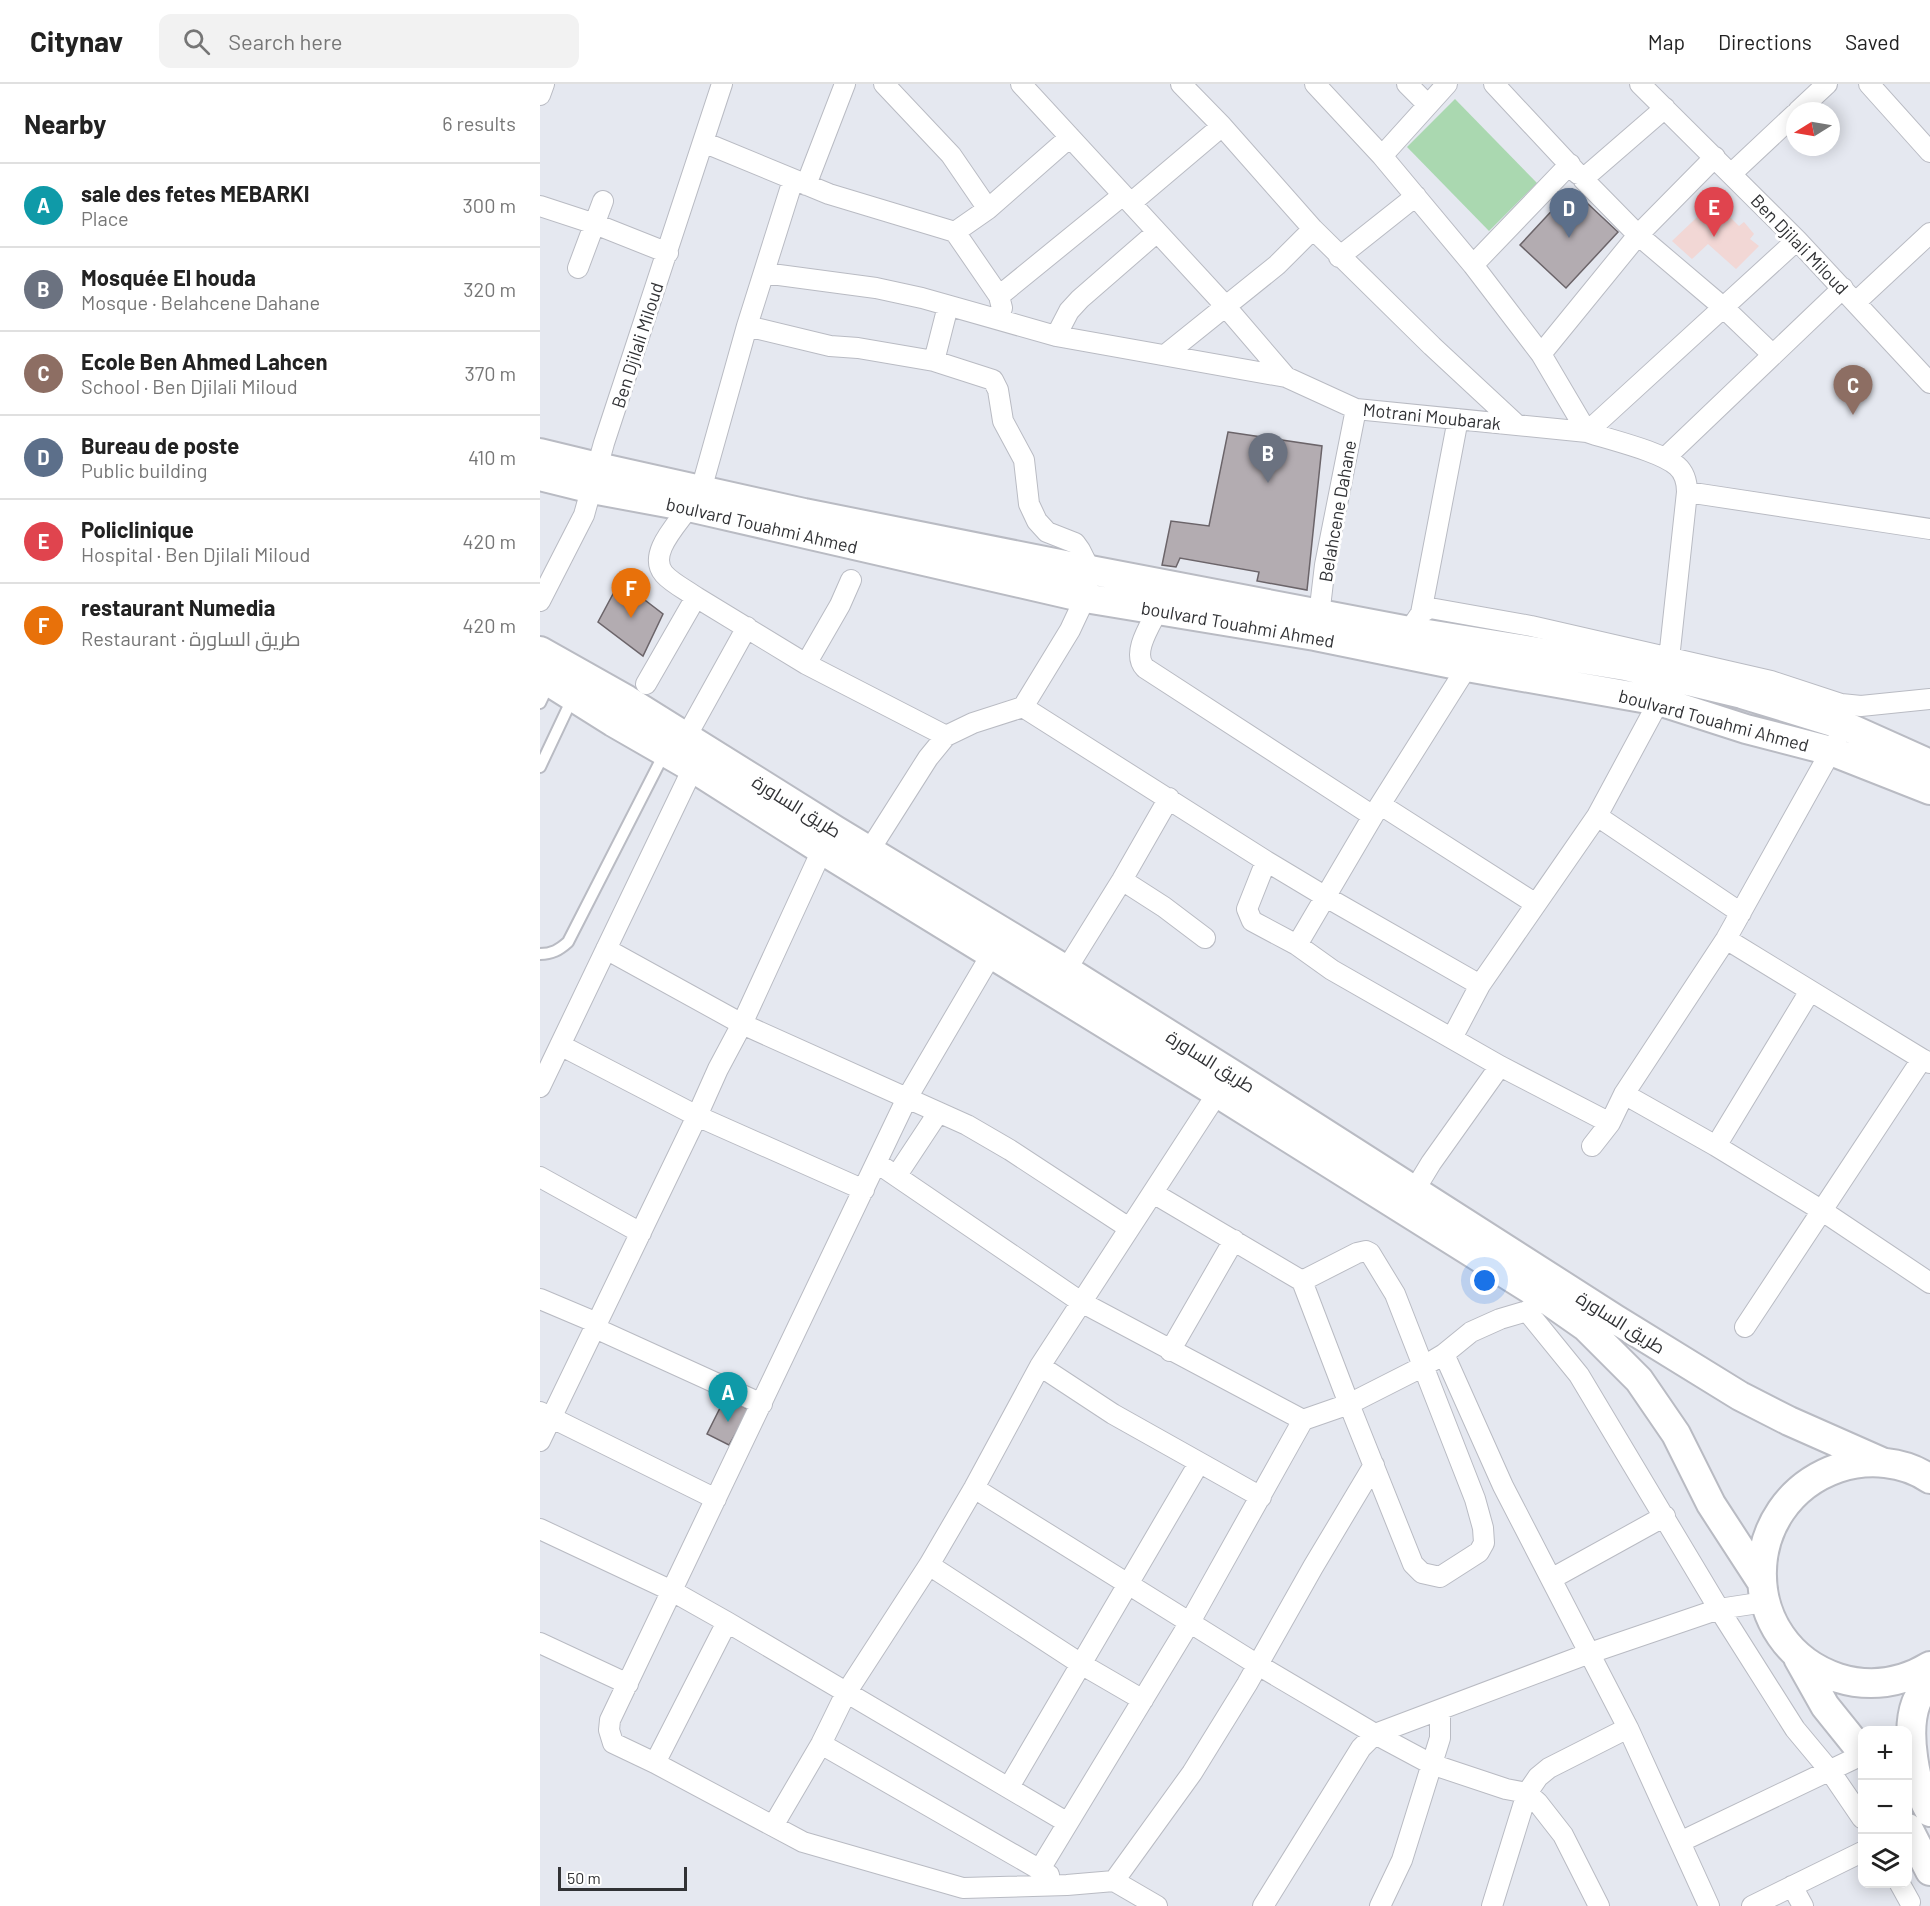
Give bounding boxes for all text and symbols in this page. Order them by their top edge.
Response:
search box [159,14,579,68]
text: Citynav [30,24,123,58]
icon: search [180,25,213,58]
text: Search here [228,28,343,54]
text: Map [1648,29,1685,54]
text: Directions [1718,29,1812,54]
text: Saved [1845,29,1900,54]
north arrow [1786,102,1840,156]
text: Nearby [24,108,106,139]
text: 6 results [442,111,516,135]
text: sale des fetes MEBARKI [81,180,310,206]
pin: D [1550,188,1588,238]
pin: E [1694,188,1734,237]
street label: Ben Djilali Miloud [1747,189,1853,299]
text: A [37,193,50,217]
text: 300 m [463,193,516,217]
text: Place [81,206,129,230]
text: Mosquée El houda [81,264,256,290]
text: B [37,277,50,301]
text: 320 m [463,277,516,301]
street label: Ben Djilali Miloud [606,279,668,411]
text: Mosque · Belahcene Dahane [81,290,320,314]
text: Ecole Ben Ahmed Lahcen [81,348,328,374]
text: C [37,361,50,385]
text: 370 m [464,361,516,385]
pin: C [1834,366,1872,415]
text: School · Ben Djilali Miloud [81,374,298,398]
street label: Motrani Moubarak [1362,398,1502,434]
text: Bureau de poste [81,432,239,458]
pin: B [1248,434,1288,483]
street label: Belahcene Dahane [1314,438,1360,584]
text: D [37,445,50,469]
text: 410 m [468,445,516,469]
text: Public building [81,458,207,482]
street label: boulvard Touahmi Ahmed [664,492,860,558]
text: Policlinique [81,516,194,542]
text: E [38,529,49,553]
text: 420 m [462,529,516,553]
text: Hospital · Ben Djilali Miloud [81,542,310,566]
pin: F [612,568,650,618]
text: restaurant Numedia [81,594,275,620]
street label: boulvard Touahmi Ahmed [1140,596,1336,652]
text: F [38,613,49,637]
text: 420 m [462,613,516,637]
text: Restaurant · طريق الساورة [81,626,301,650]
street label: boulvard Touahmi Ahmed [1617,684,1811,756]
street label: طريق الساورة [748,770,845,844]
street label: طريق الساورة [1162,1025,1259,1099]
your location [1470,1266,1499,1295]
street label: طريق الساورة [1572,1286,1669,1360]
pin: A [708,1372,747,1422]
map controls [1858,1726,1912,1888]
button: + [1858,1726,1912,1780]
button: − [1858,1780,1912,1834]
button: layers [1858,1834,1912,1888]
scale bar [558,1864,687,1892]
text: 50 m [567,1868,601,1887]

